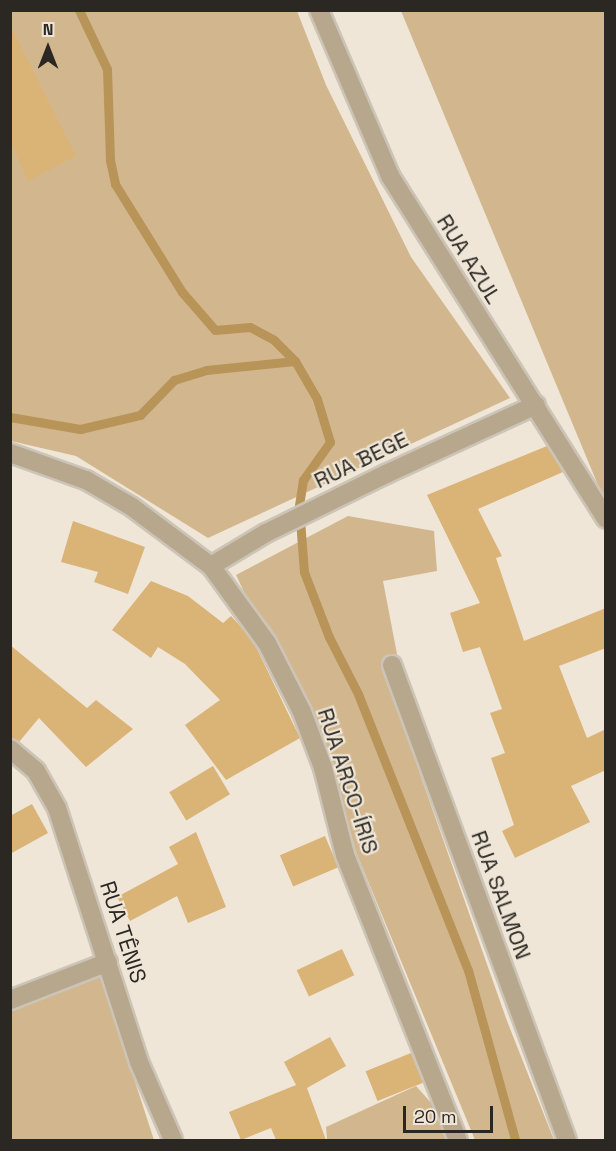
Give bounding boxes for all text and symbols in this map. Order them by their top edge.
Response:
north arrow [18,18,78,78]
text: N [43,19,53,40]
street label: RUA AZUL [431,209,507,309]
street label: RUA BEGE [310,426,412,494]
street label: RUA ARCO-ÍRIS [312,704,384,858]
street label: RUA SALMON [465,827,537,963]
street label: RUA TÊNIS [94,877,152,987]
scale bar [406,1094,496,1132]
text: 20 m [414,1105,457,1128]

